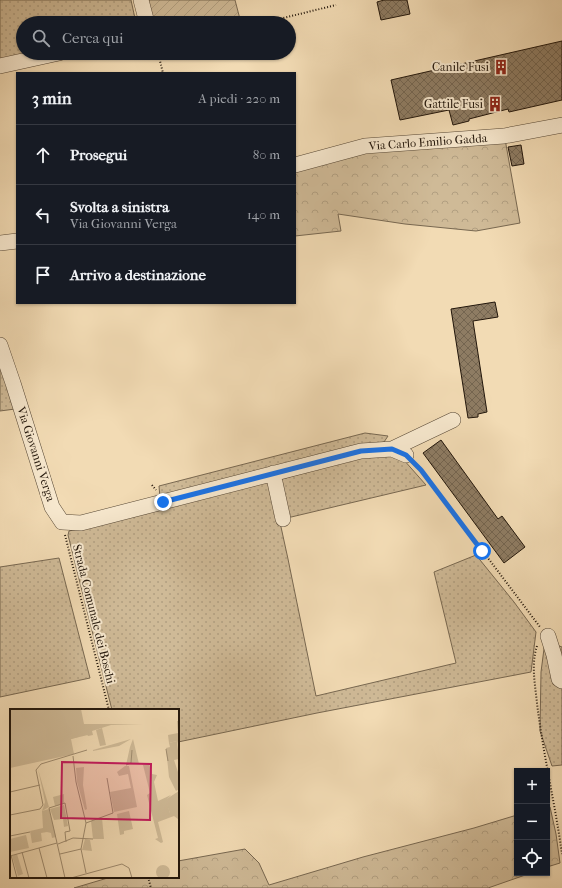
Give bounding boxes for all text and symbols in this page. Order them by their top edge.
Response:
search box [16,16,296,60]
icon: search [30,27,52,49]
text: Cerca qui [62,29,123,47]
building icon: Canile Fusi [492,58,510,76]
place label: Canile Fusi [432,60,489,74]
text: 3 min [32,88,72,108]
text: A piedi · 220 m [198,91,280,106]
building icon: Gattile Fusi [486,95,504,113]
place label: Gattile Fusi [424,97,483,111]
street label: Via Carlo Emilio Gadda [367,131,488,153]
icon: ahead [32,144,54,166]
text: Prosegui [70,146,127,164]
text: 80 m [253,147,280,162]
text: Svolta a sinistra [70,198,169,216]
icon: left [32,204,54,226]
text: 140 m [247,207,280,222]
text: Via Giovanni Verga [70,216,177,231]
icon: arrive [32,264,54,286]
text: Arrivo a destinazione [70,266,206,284]
street label: Via Giovanni Verga [14,404,58,504]
route end [154,493,172,511]
route start [473,542,491,560]
street label: Strada Comunale dei Boschi [70,543,118,686]
inset map [10,709,179,878]
map controls [514,768,550,876]
button: + [514,768,550,804]
button: − [514,804,550,840]
button: locate [514,840,550,876]

